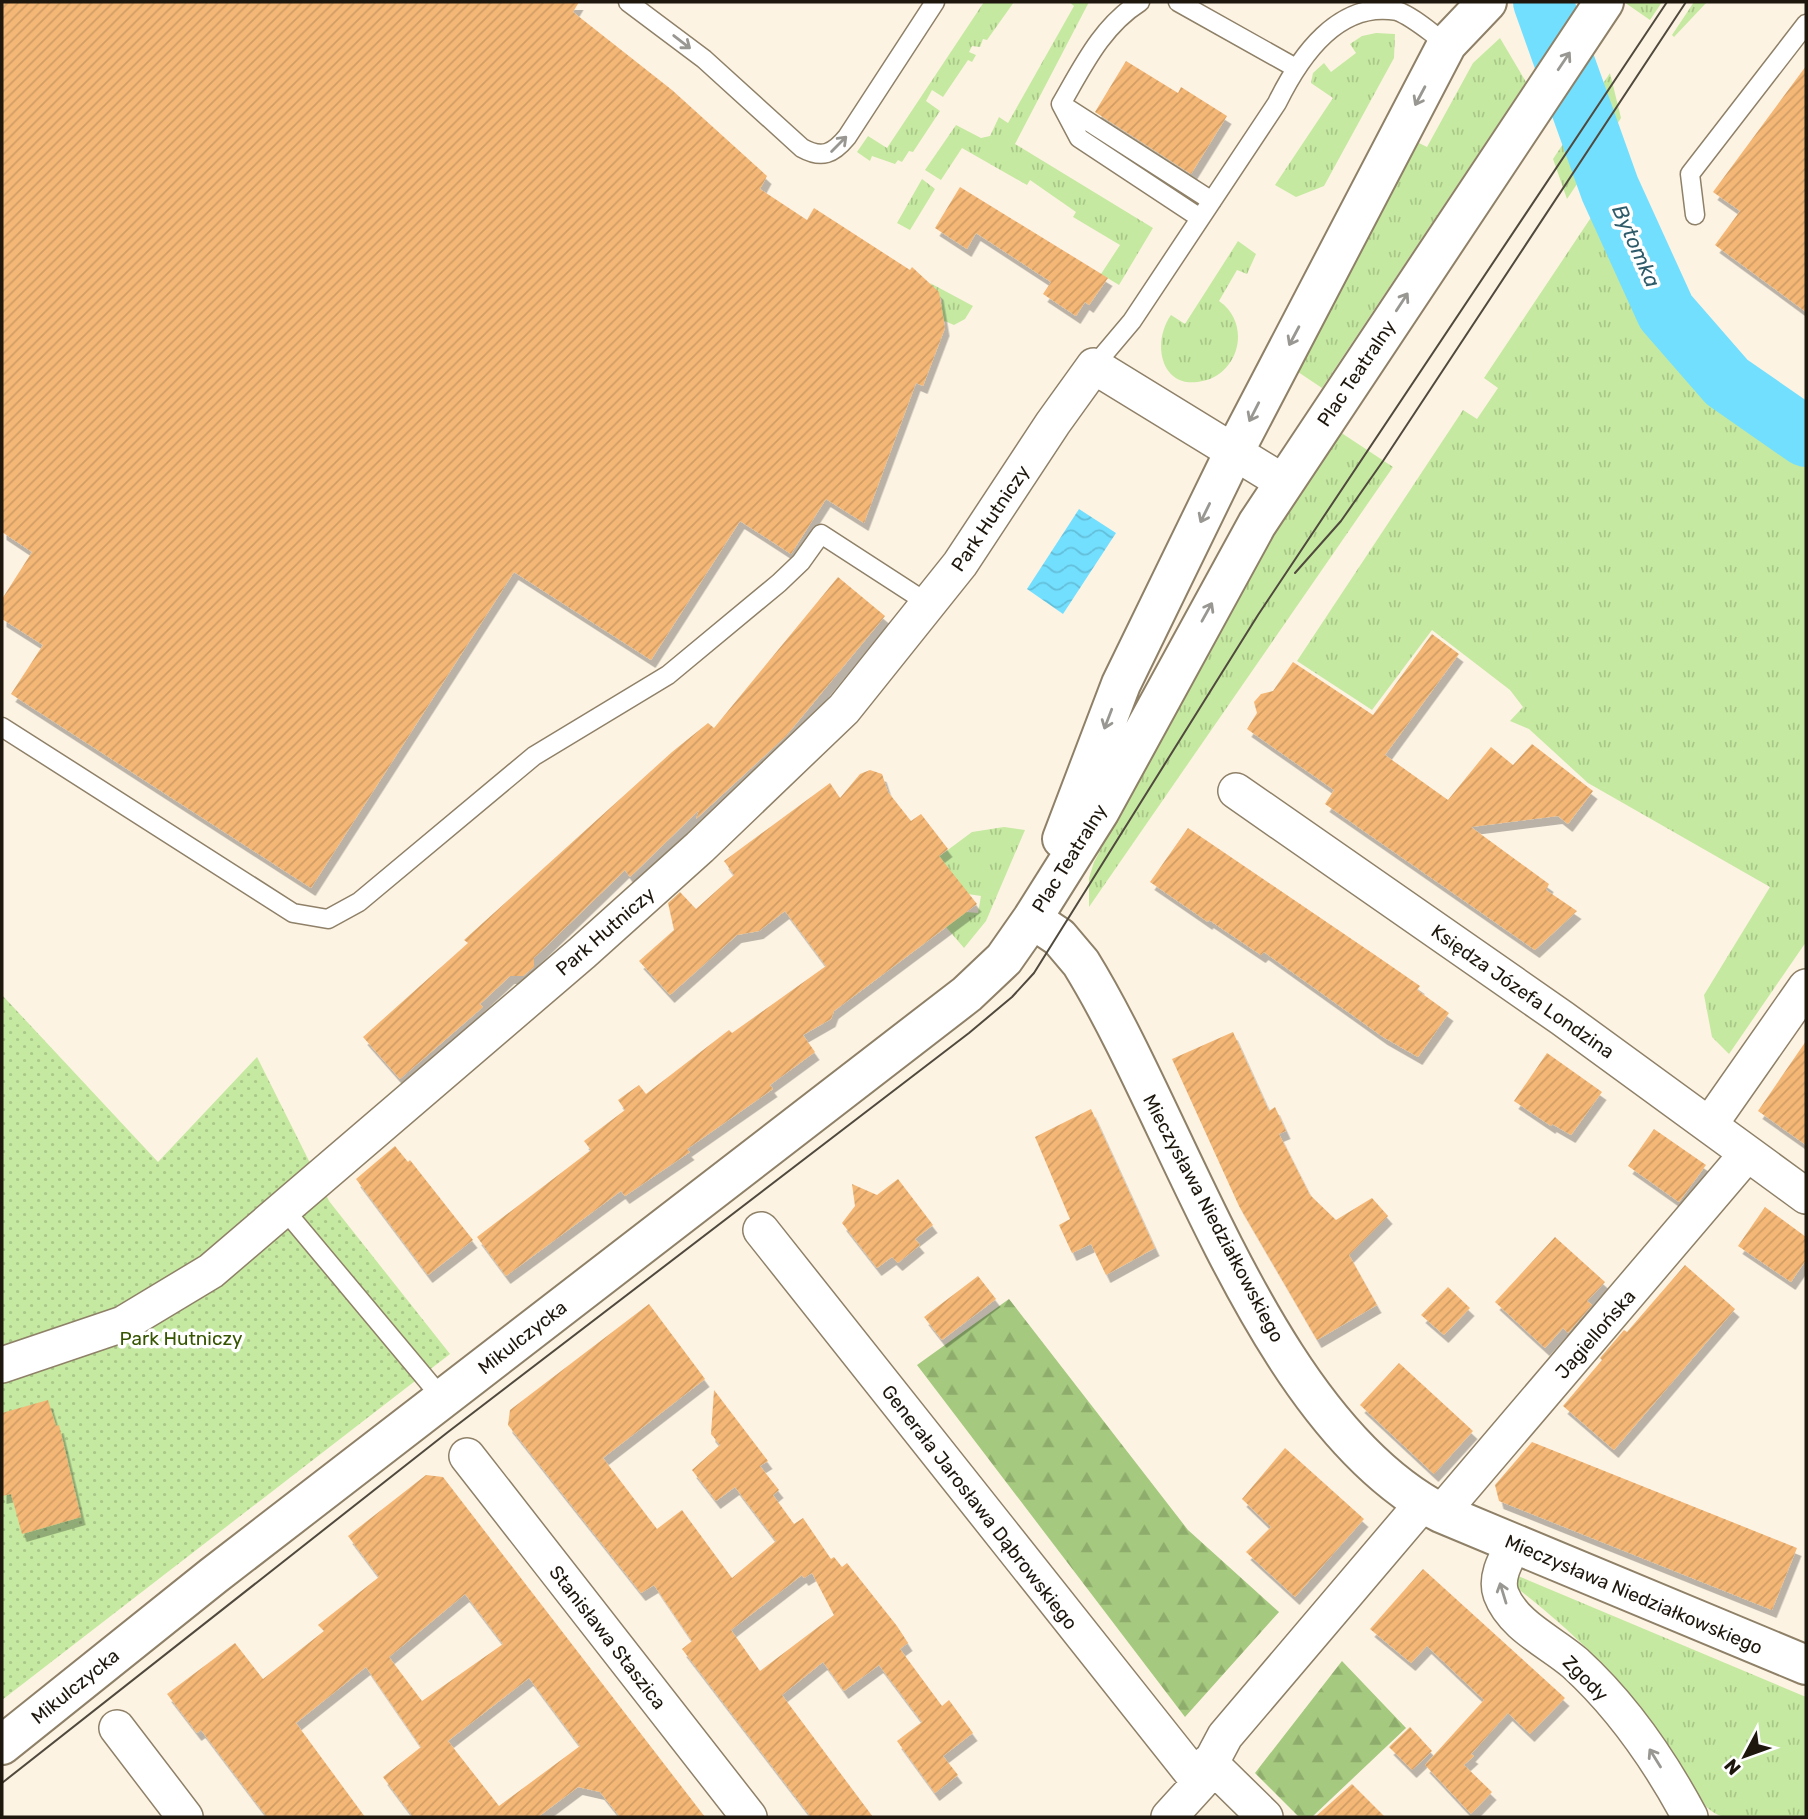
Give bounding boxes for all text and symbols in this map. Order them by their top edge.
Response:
one-way arrow [673,35,691,50]
one-way arrow [1557,52,1572,71]
one-way arrow [1412,85,1426,106]
one-way arrow [831,135,848,152]
water label: Bytomka [1607,201,1666,291]
one-way arrow [1395,293,1409,313]
street label: Plac Teatralny [1312,316,1400,431]
one-way arrow [1287,325,1300,346]
one-way arrow [1247,402,1261,422]
street label: Park Hutniczy [946,461,1034,576]
one-way arrow [1197,502,1211,523]
one-way arrow [1200,602,1214,622]
one-way arrow [1101,707,1113,729]
street label: Plac Teatralny [1027,800,1112,917]
street label: Park Hutniczy [551,882,659,980]
street label: Księdza Józefa Londzina [1427,919,1619,1063]
street label: Mieczysława Niedziałkowskiego [1138,1090,1289,1346]
street label: Jagiellońska [1550,1285,1640,1384]
street label: Mikulczycka [473,1296,571,1379]
park label: Park Hutniczy [119,1327,243,1350]
street label: Generała Jarosława Dąbrowskiego [877,1380,1082,1634]
street label: Mieczysława Niedziałkowskiego [1501,1530,1766,1659]
street label: Stanisława Staszica [544,1561,671,1714]
one-way arrow [1496,1583,1509,1605]
street label: Mikulczycka [27,1644,124,1729]
street label: Zgody [1558,1651,1613,1706]
north arrow [1710,1721,1780,1791]
one-way arrow [1648,1749,1662,1769]
text: N [1719,1754,1746,1780]

